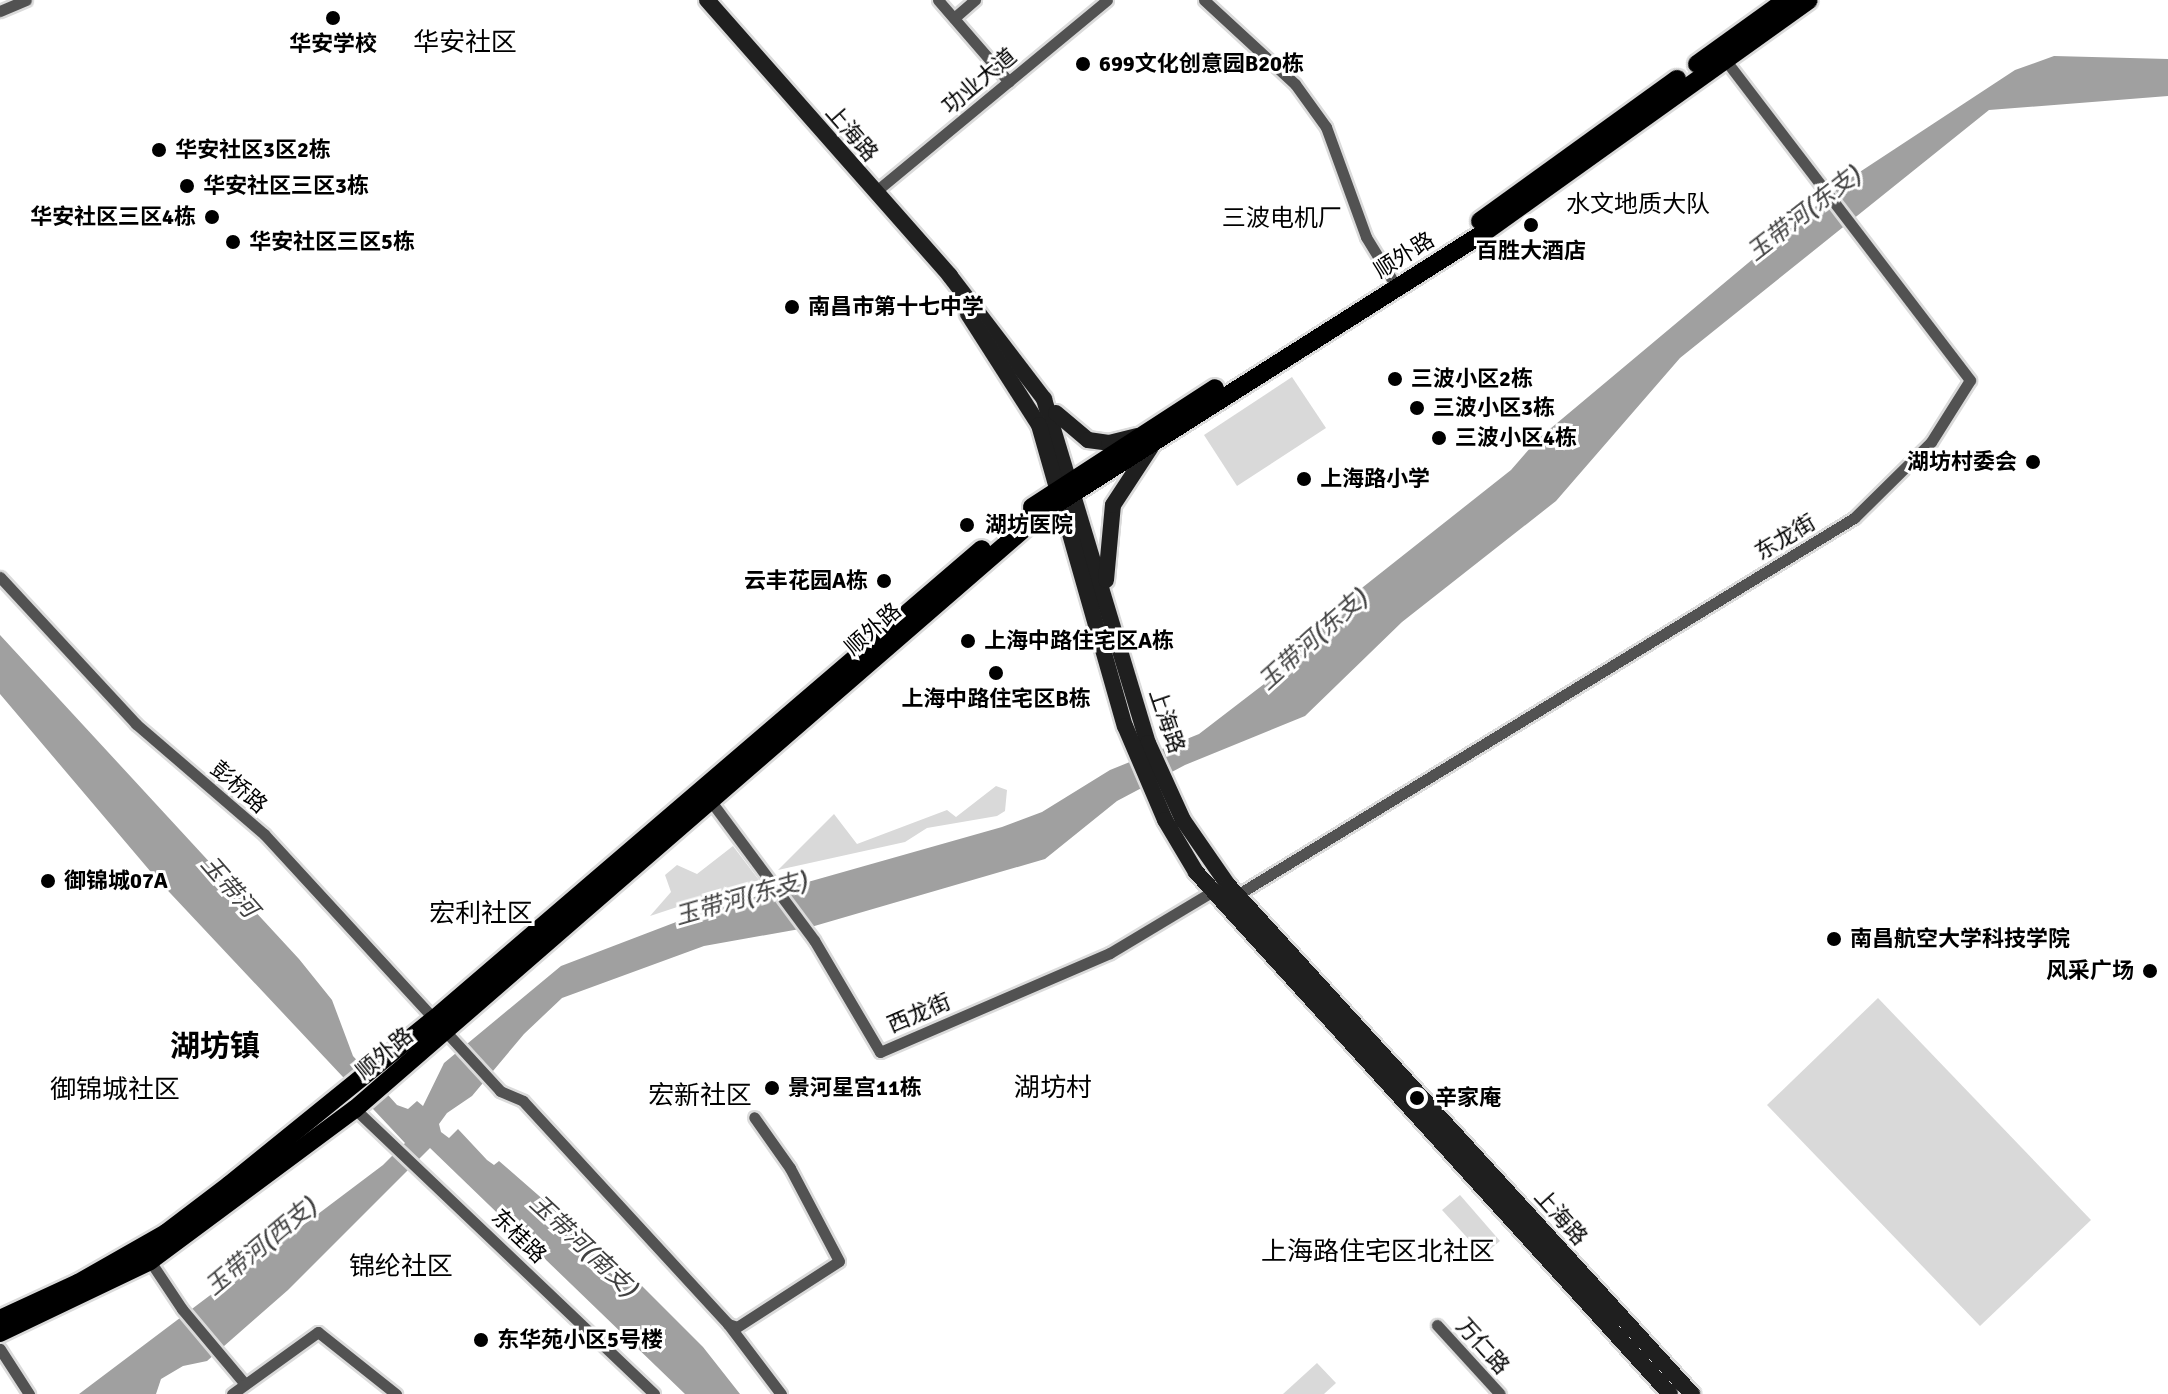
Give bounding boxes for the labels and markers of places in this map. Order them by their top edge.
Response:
marker: 华安学校 [324,9,342,27]
place label: 华安学校 [289,31,377,57]
place label: 699文化创意园B20栋 [1099,51,1304,77]
marker: 699文化创意园B20栋 [1074,55,1092,73]
place label: 华安社区3区2栋 [175,137,331,163]
marker: 华安社区3区2栋 [150,141,168,159]
place label: 华安社区三区3栋 [203,173,369,199]
marker: 华安社区三区3栋 [178,177,196,195]
place label: 华安社区三区4栋 [30,204,196,230]
marker: 华安社区三区4栋 [203,208,221,226]
marker: 百胜大酒店 [1522,216,1540,234]
place label: 华安社区三区5栋 [249,229,415,255]
marker: 华安社区三区5栋 [224,233,242,251]
place label: 百胜大酒店 [1476,238,1586,264]
place label: 南昌市第十七中学 [808,294,984,320]
marker: 南昌市第十七中学 [783,298,801,316]
place label: 三波小区2栋 [1411,366,1533,392]
marker: 三波小区2栋 [1386,370,1404,388]
place label: 三波小区3栋 [1433,395,1555,421]
marker: 三波小区3栋 [1408,399,1426,417]
place label: 三波小区4栋 [1455,425,1577,451]
marker: 三波小区4栋 [1430,429,1448,447]
place label: 湖坊村委会 [1907,449,2017,475]
marker: 湖坊村委会 [2024,453,2042,471]
place label: 上海路小学 [1320,466,1430,492]
marker: 上海路小学 [1295,470,1313,488]
place label: 湖坊医院 [985,512,1073,538]
marker: 湖坊医院 [956,514,978,536]
place label: 云丰花园A栋 [744,568,868,594]
marker: 云丰花园A栋 [875,572,893,590]
place label: 上海中路住宅区A栋 [984,628,1174,654]
marker: 上海中路住宅区A栋 [959,632,977,650]
marker: 上海中路住宅区B栋 [987,664,1005,682]
place label: 上海中路住宅区B栋 [901,686,1091,712]
place label: 御锦城07A [64,868,168,894]
marker: 御锦城07A [39,872,57,890]
place label: 南昌航空大学科技学院 [1850,926,2070,952]
marker: 南昌航空大学科技学院 [1825,930,1843,948]
place label: 风采广场 [2046,958,2134,984]
marker: 风采广场 [2141,962,2159,980]
place label: 景河星宫11栋 [788,1075,922,1101]
marker: 景河星宫11栋 [763,1079,781,1097]
place label: 辛家庵 [1435,1085,1501,1111]
marker: 辛家庵 [1406,1087,1428,1109]
place label: 东华苑小区5号楼 [497,1327,663,1353]
marker: 东华苑小区5号楼 [472,1331,490,1349]

